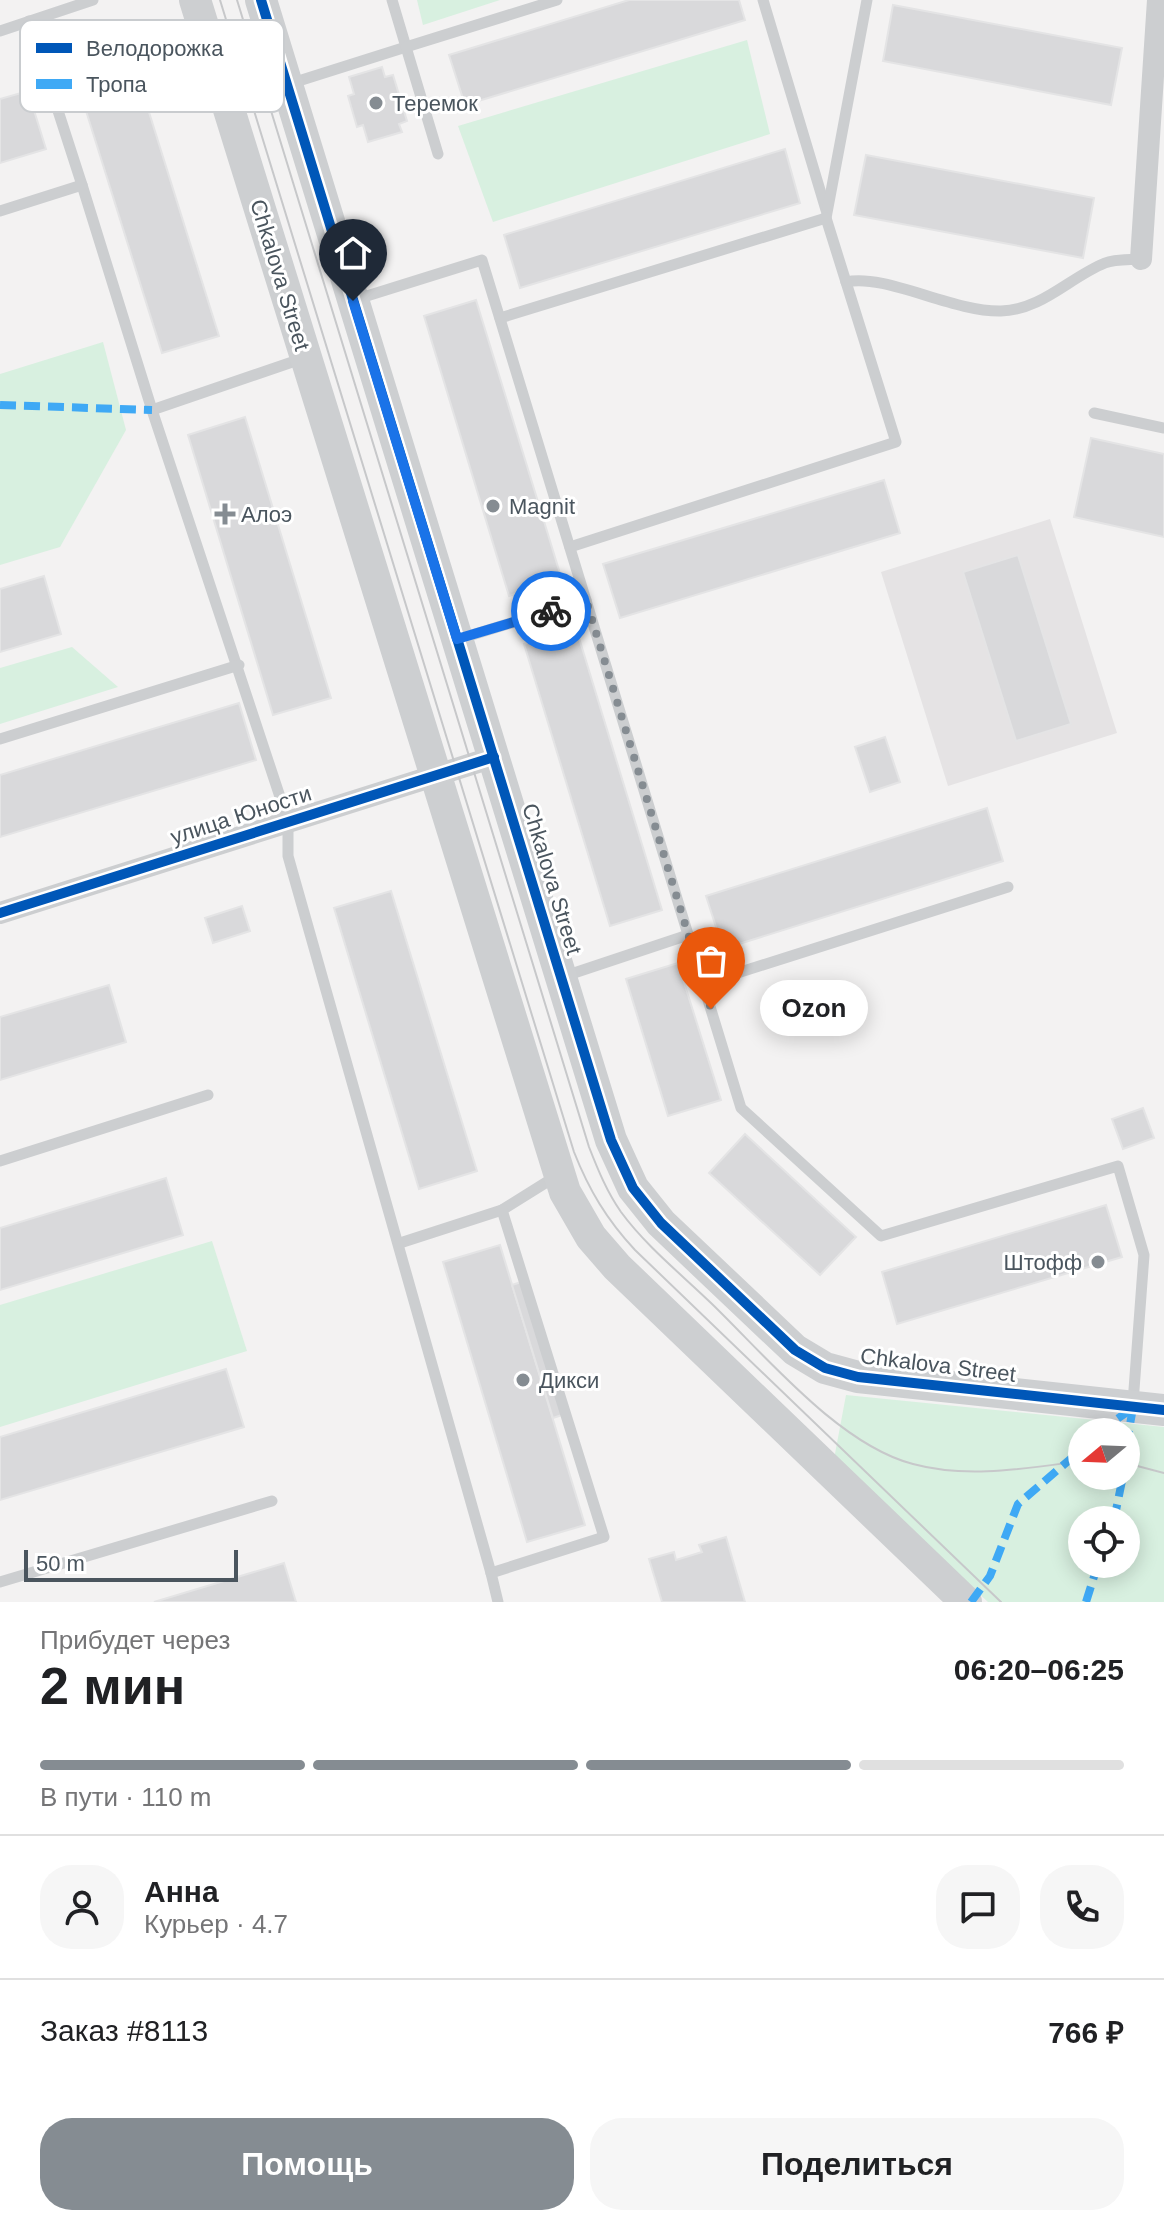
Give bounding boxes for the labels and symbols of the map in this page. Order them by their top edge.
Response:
legend [20,20,284,112]
text: Велодорожка [86,36,224,61]
text: Тропа [86,72,148,97]
place label: Теремок [392,91,478,116]
marker: Теремок [367,94,385,112]
street label: Chkalova Street [245,196,315,354]
pin [319,219,387,301]
place label: Magnit [509,494,575,519]
marker: Magnit [484,497,502,515]
place label: Алоэ [241,502,292,527]
marker: Алоэ [216,505,234,523]
courier [511,571,591,651]
street label: улица Юности [167,780,315,850]
street label: Chkalova Street [517,800,587,958]
pin [677,927,745,1009]
callout: Ozon [759,981,867,1037]
place label: Штофф [1004,1250,1082,1275]
marker: Штофф [1089,1253,1107,1271]
street label: Chkalova Street [859,1343,1017,1387]
place label: Дикси [539,1368,599,1393]
marker: Дикси [514,1371,532,1389]
north arrow [1068,1418,1140,1490]
scale bar [24,1546,238,1582]

